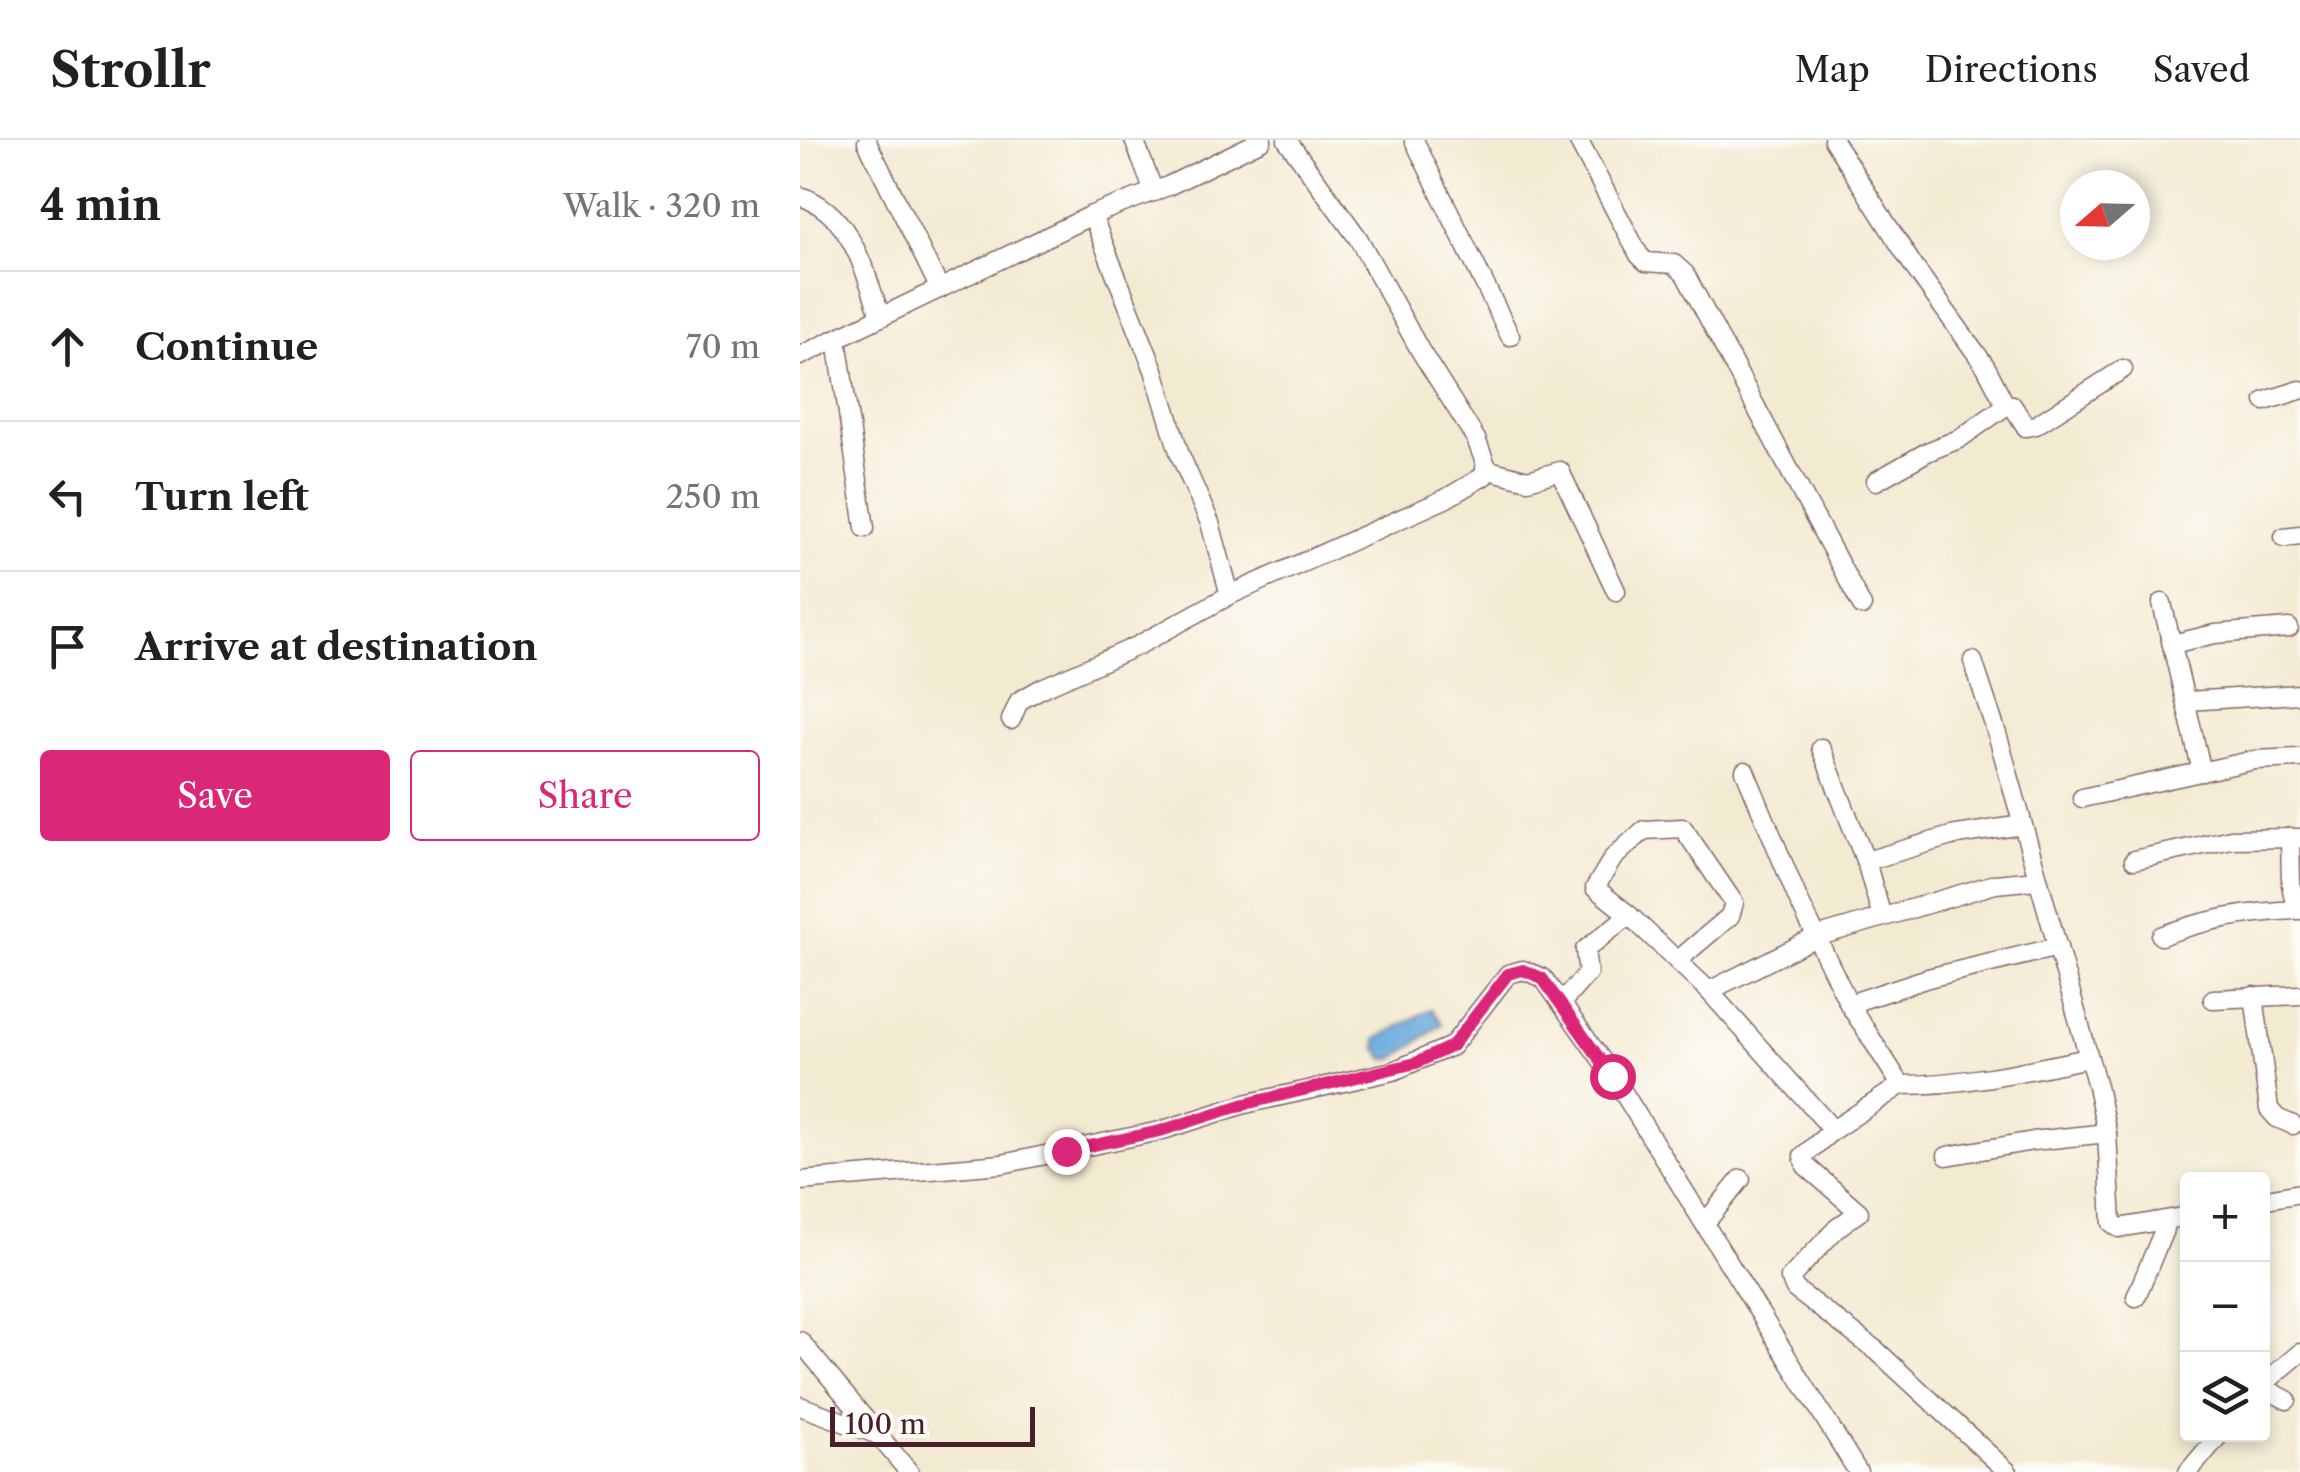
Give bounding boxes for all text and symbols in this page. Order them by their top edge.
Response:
text: Strollr [50,40,211,99]
text: Map [1795,48,1870,91]
text: Directions [1925,48,2098,91]
text: Saved [2153,48,2250,91]
north arrow [2060,170,2150,260]
text: 4 min [40,179,161,231]
text: Walk · 320 m [563,186,760,225]
icon: ahead [40,319,95,374]
text: Continue [135,323,318,370]
text: 70 m [686,327,760,366]
icon: left [40,469,95,524]
text: Turn left [135,473,309,520]
text: 250 m [666,477,760,516]
icon: arrive [40,619,95,674]
text: Arrive at destination [135,623,538,670]
button: Save [40,750,390,841]
button: Share [410,750,760,841]
route start [1590,1054,1636,1100]
route end [1044,1129,1090,1175]
map controls [2180,1172,2270,1442]
button: + [2180,1172,2270,1262]
button: − [2180,1262,2270,1352]
button: layers [2180,1352,2270,1442]
scale bar [830,1402,1035,1446]
text: 100 m [845,1407,926,1441]

